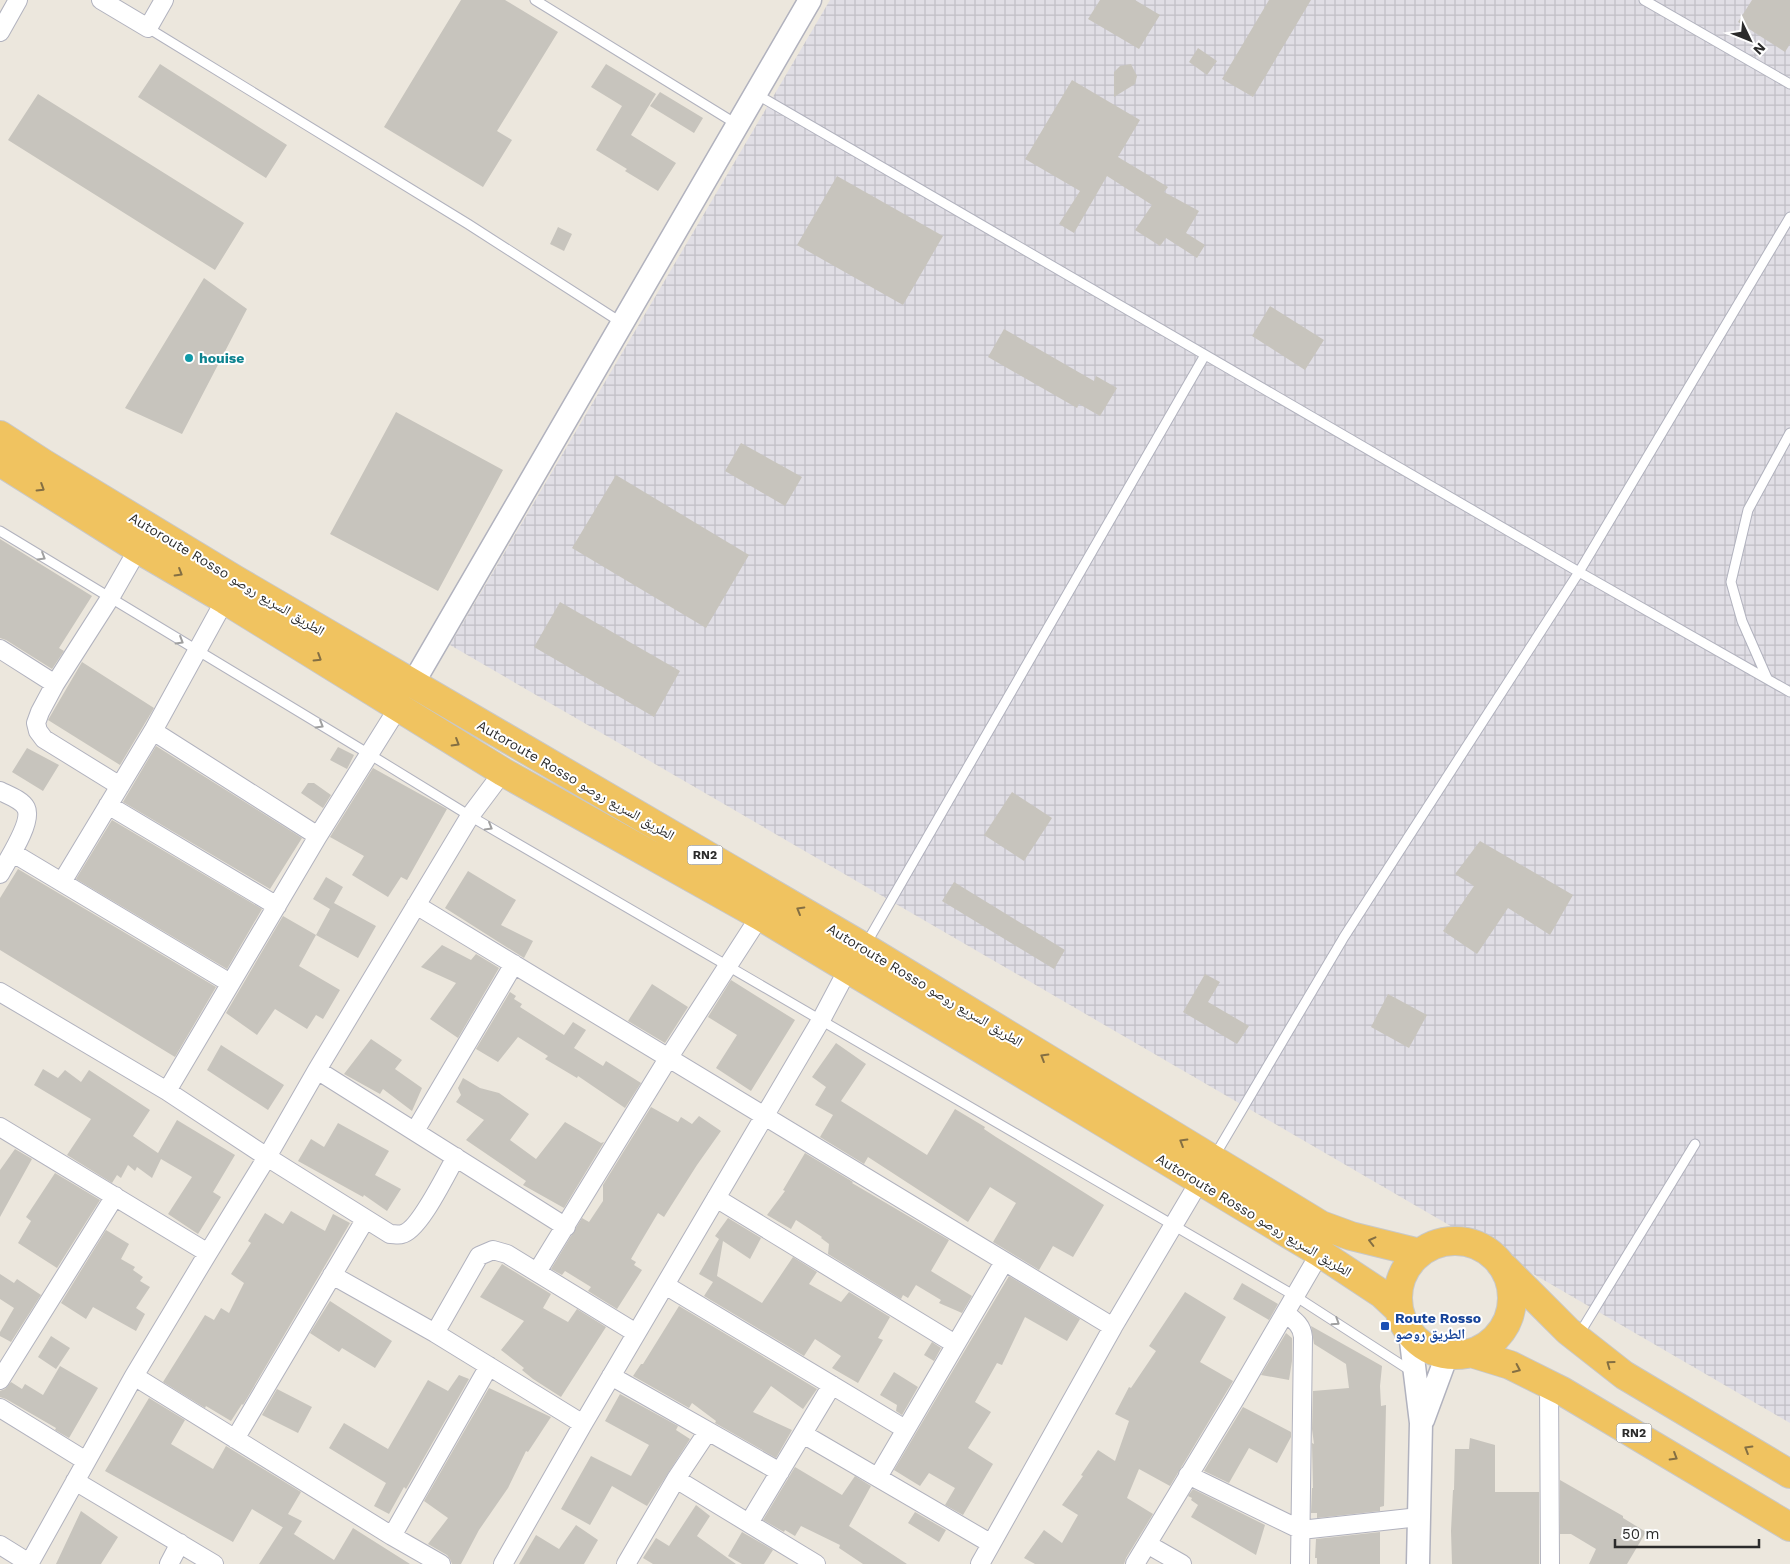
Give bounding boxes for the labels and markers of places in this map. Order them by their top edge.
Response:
place label: houise [199,350,244,366]
marker: houise [183,352,195,364]
place label: Route Rosso الطريق روصو [1395,1310,1481,1343]
marker: Route Rosso الطريق روصو [1379,1320,1391,1332]

